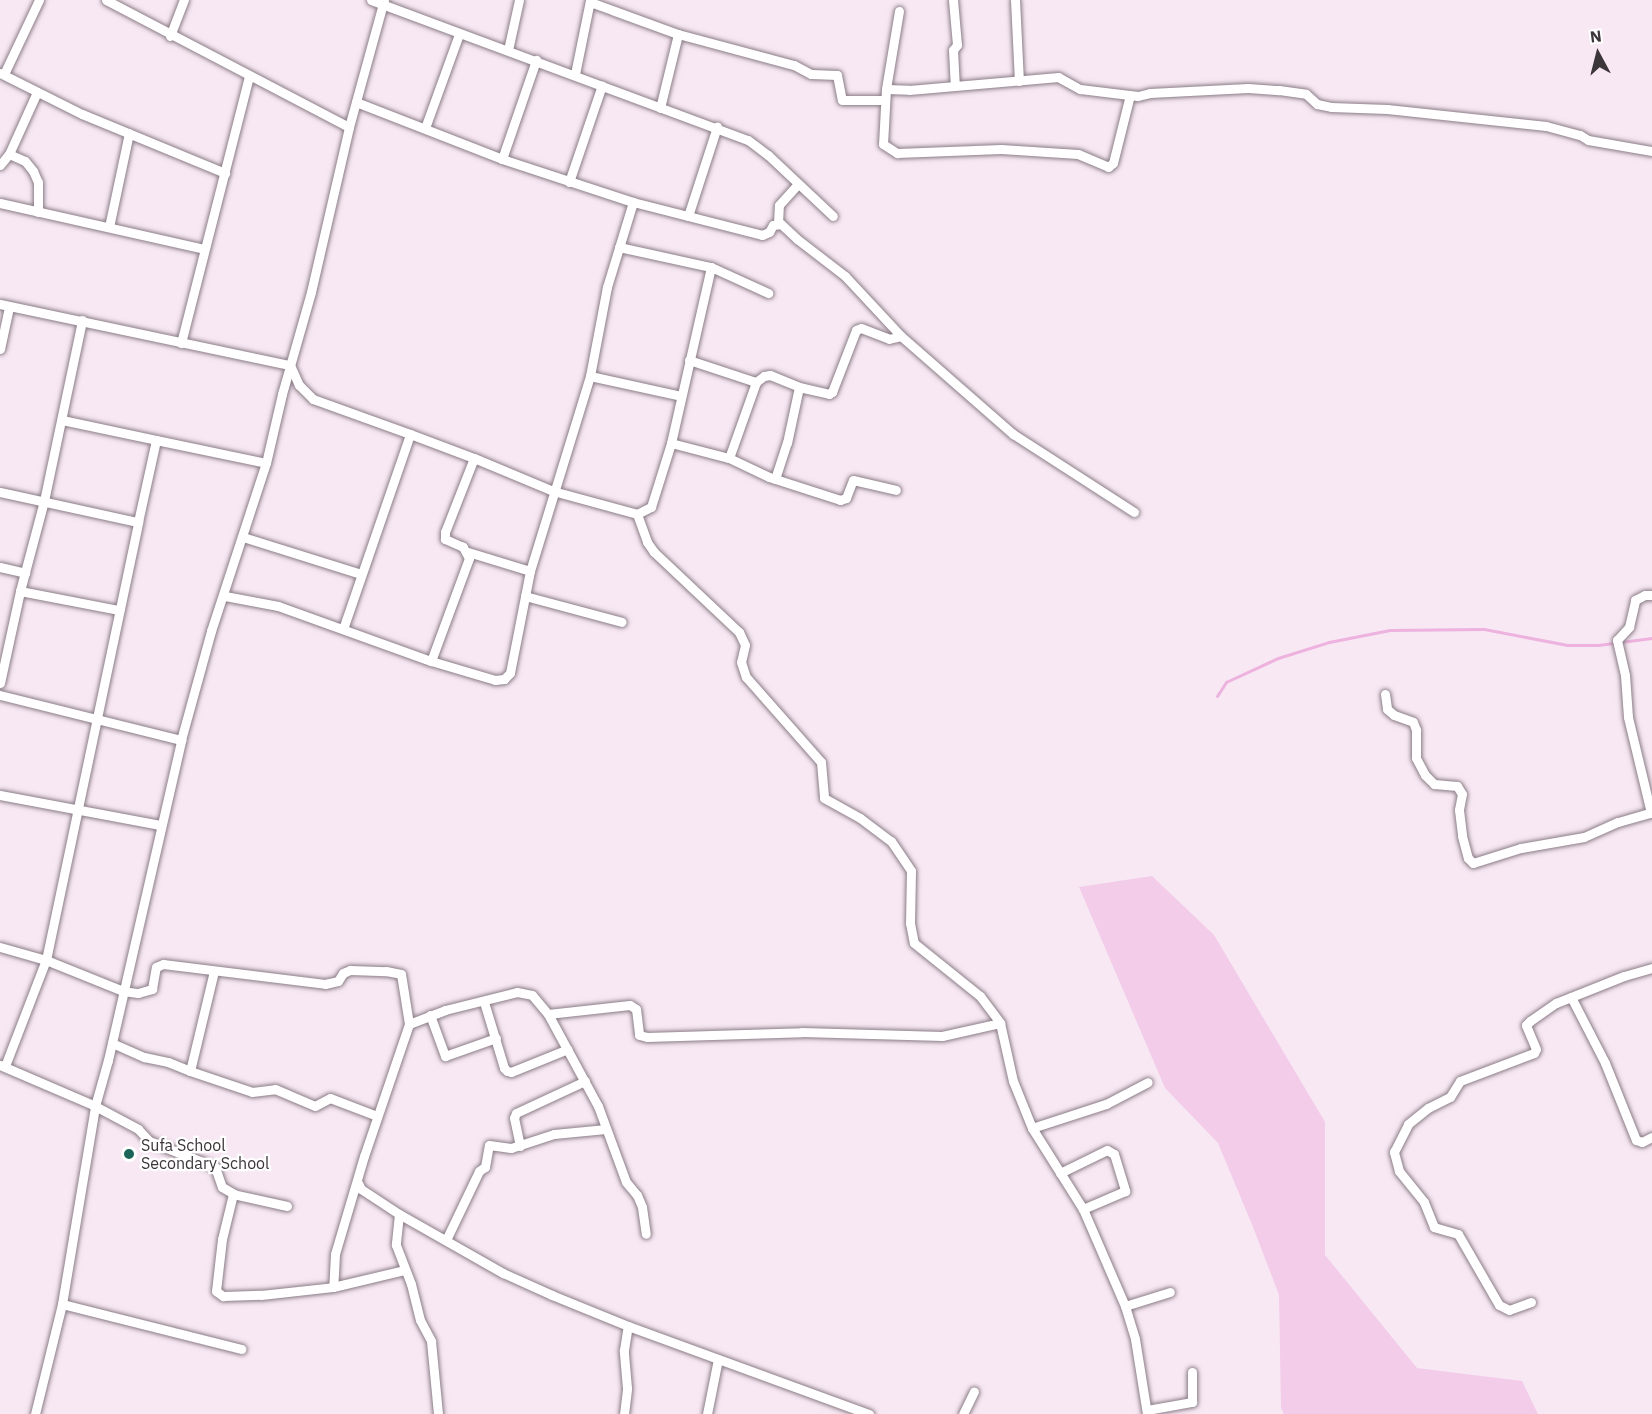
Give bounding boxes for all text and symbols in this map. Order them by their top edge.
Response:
north arrow [1568,24,1628,84]
text: N [1589,26,1603,47]
place label: Sufa School Secondary School [141,1135,269,1173]
marker: Sufa School Secondary School [122,1147,136,1161]

